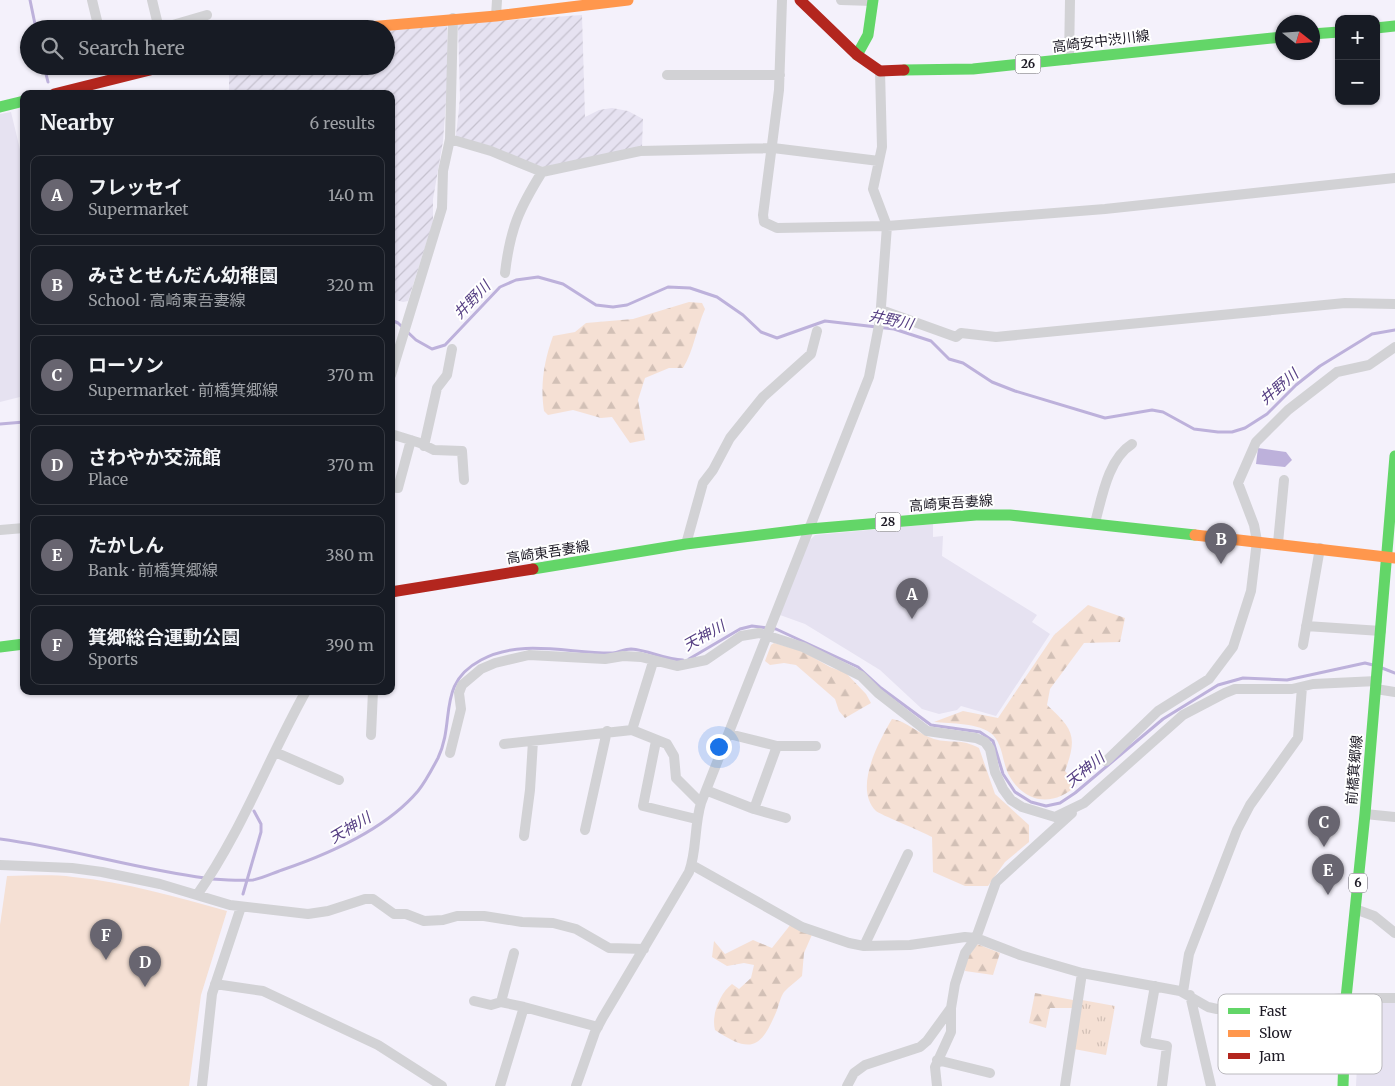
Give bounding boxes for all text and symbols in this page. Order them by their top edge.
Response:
north arrow [1275,15,1320,60]
map controls [1335,15,1380,105]
button: + [1335,15,1380,60]
search box [20,20,395,75]
street label: 高崎安中渋川線 [1051,26,1151,56]
icon: search [38,34,66,62]
text: Search here [78,36,185,60]
road number: 26 [1016,54,1040,74]
button: − [1335,60,1380,105]
text: Nearby [40,109,114,136]
text: 6 results [310,113,375,133]
text: フレッセイ [88,175,183,199]
text: A [51,185,63,205]
text: 140 m [328,185,374,205]
text: Supermarket [88,199,189,219]
text: みさとせんだん幼稚園 [88,263,278,287]
text: B [51,275,63,295]
text: 320 m [326,275,374,295]
water label: 井野川 [449,275,495,322]
text: School · 高崎東吾妻線 [88,290,245,310]
water label: 井野川 [867,306,917,334]
text: ローソン [88,353,164,377]
water label: 井野川 [1255,363,1303,409]
text: C [52,365,62,385]
text: 370 m [327,365,374,385]
text: Supermarket · 前橋箕郷線 [88,380,278,400]
text: さわやか交流館 [88,445,221,469]
text: D [51,455,63,475]
text: 370 m [327,455,374,475]
text: Place [88,469,128,489]
street label: 高崎東吾妻線 [908,491,994,515]
road number: 28 [876,512,900,532]
pin: B [1205,523,1237,564]
text: たかしん [88,533,164,557]
street label: 高崎東吾妻線 [505,537,591,567]
text: E [52,545,62,565]
text: 380 m [326,545,374,565]
text: Bank · 前橋箕郷線 [88,560,218,580]
pin: A [896,578,928,619]
water label: 天神川 [679,615,730,655]
text: 箕郷総合運動公園 [88,625,240,649]
text: F [52,635,62,655]
text: 390 m [326,635,374,655]
text: Sports [88,649,138,669]
your location [706,734,732,760]
street label: 前橋箕郷線 [1342,734,1366,806]
water label: 天神川 [1061,747,1110,791]
pin: C [1308,806,1340,847]
water label: 天神川 [326,807,376,847]
pin: E [1312,854,1344,895]
road number: 6 [1349,874,1367,892]
pin: F [90,919,122,960]
pin: D [129,946,161,987]
legend [1218,994,1382,1074]
text: Fast [1259,1002,1287,1020]
text: Slow [1259,1024,1292,1042]
text: Jam [1258,1047,1285,1065]

